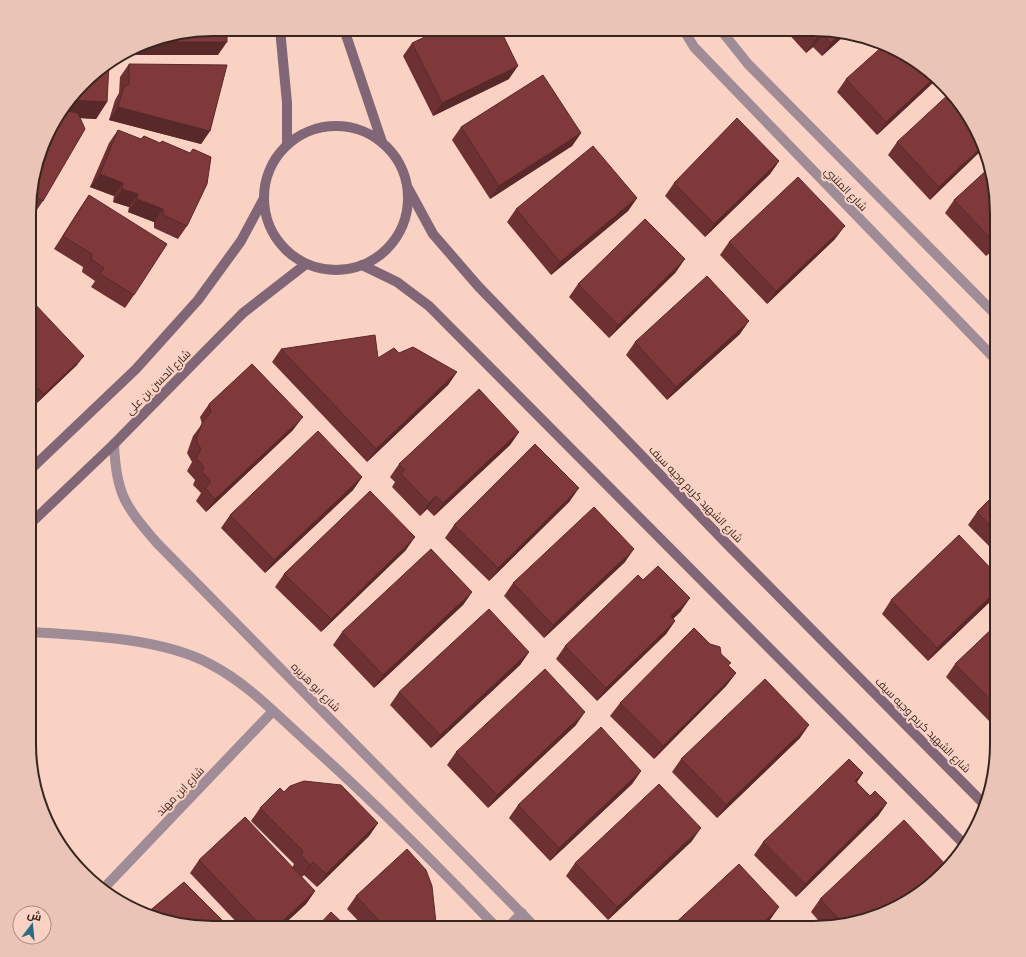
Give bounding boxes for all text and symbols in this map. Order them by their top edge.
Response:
street label: شارع المتنبي [820,164,870,215]
street label: شارع الحسن بن على [122,346,194,418]
street label: شارع الشهيد كريم وجيه سيف [645,443,746,546]
street label: شارع ابو هريره [288,659,344,715]
street label: شارع الشهيد كريم وجيه سيف [872,674,974,776]
street label: شارع ابن مهند [153,763,208,819]
north arrow [12,905,52,945]
text: ش [26,907,43,924]

